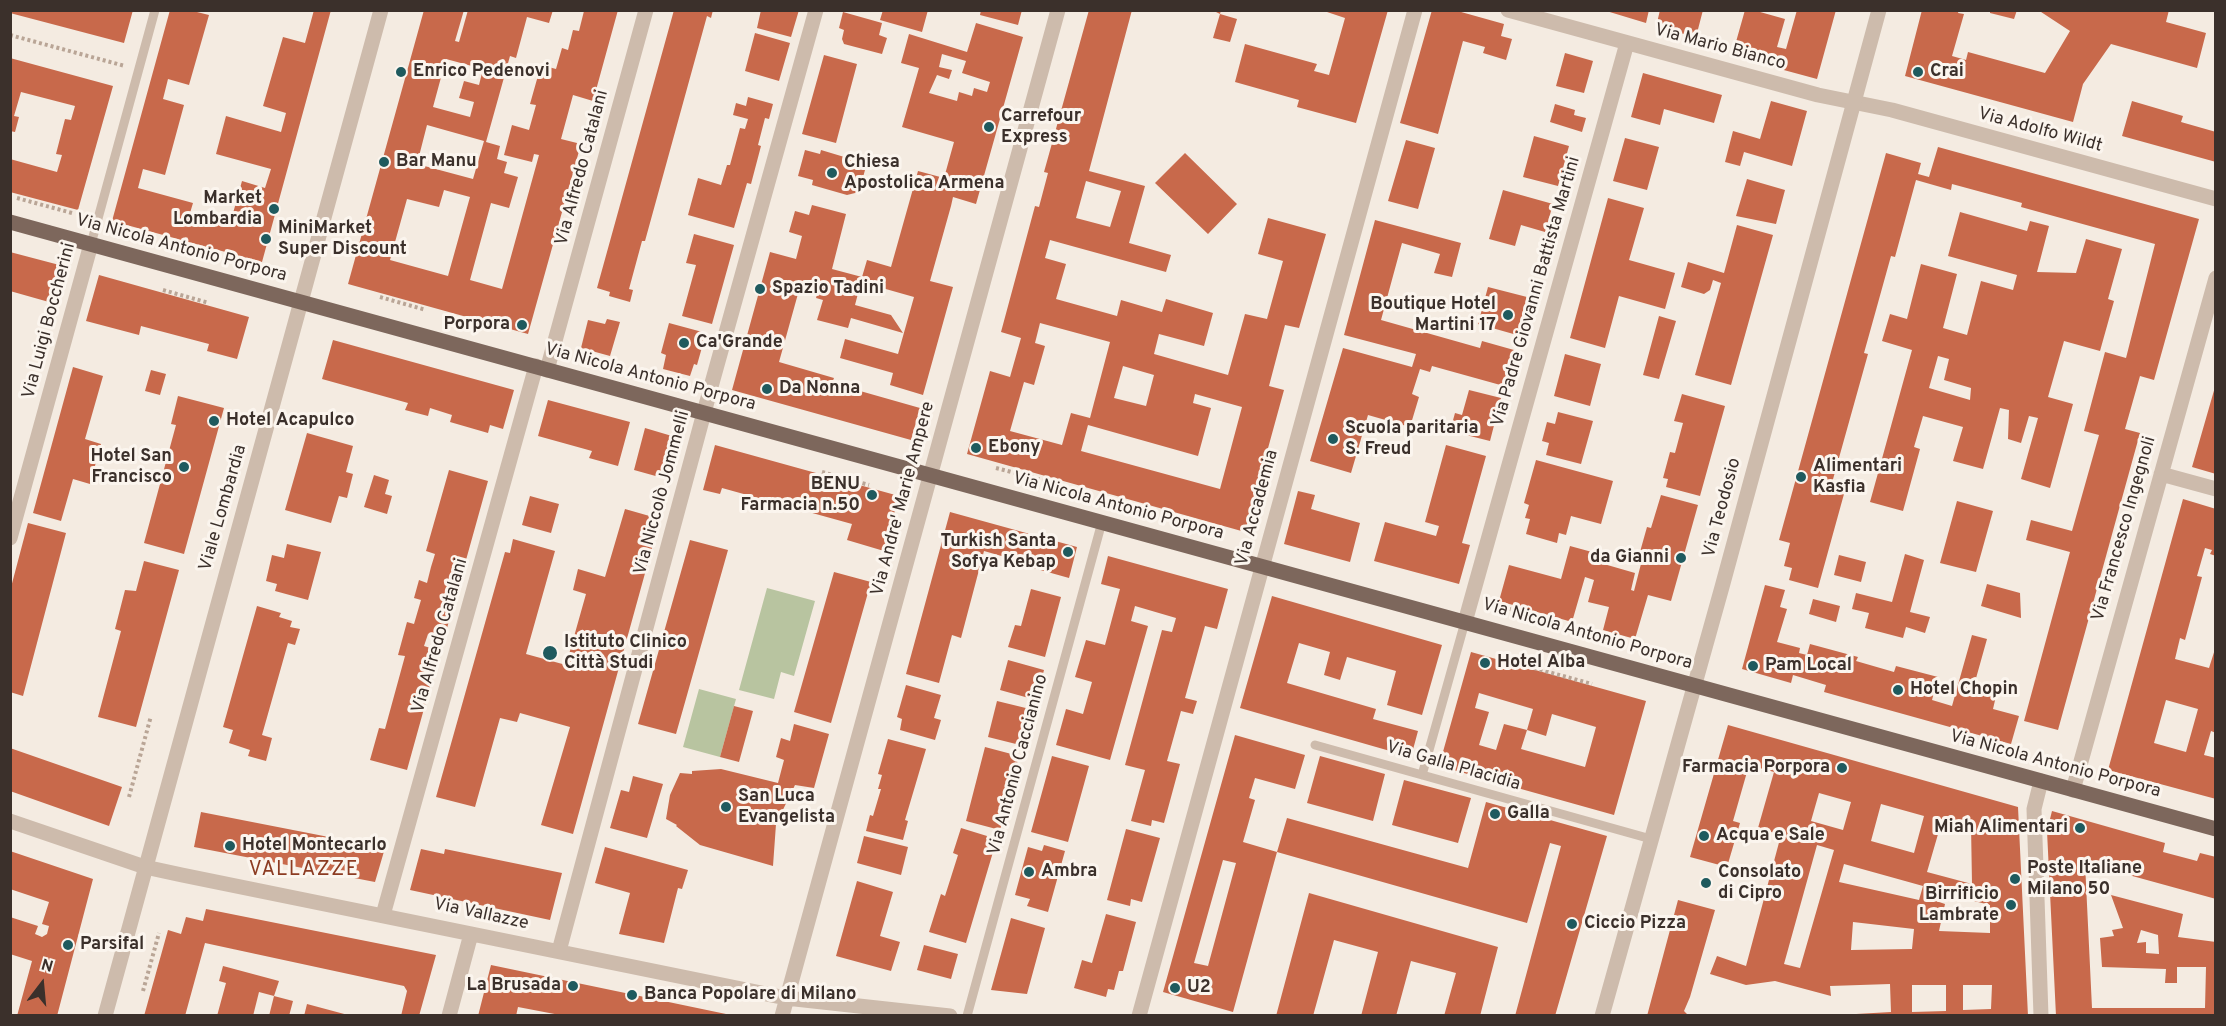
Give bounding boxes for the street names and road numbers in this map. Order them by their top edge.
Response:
street label: Via Mario Bianco [1652,20,1788,76]
street label: Via Alfredo Catalani [552,88,614,248]
street label: Via Adolfo Wildt [1975,104,2105,158]
street label: Via Padre Giovanni Battista Martini [1488,154,1586,430]
street label: Via Nicola Antonio Porpora [73,210,289,288]
street label: Via Luigi Boccherini [19,241,81,401]
street label: Via Nicola Antonio Porpora [542,339,758,417]
street label: Via Andre' Marie Ampere [868,399,940,599]
street label: Via Niccolò Jommelli [631,409,695,577]
street label: Via Francesco Ingegnoli [2088,434,2162,624]
street label: Viale Lombardia [196,442,252,574]
street label: Via Accademia [1232,448,1284,568]
street label: Via Teodosio [1699,456,1747,560]
street label: Via Nicola Antonio Porpora [1010,468,1226,546]
street label: Via Alfredo Catalani [409,556,473,716]
street label: Via Nicola Antonio Porpora [1480,595,1694,675]
street label: Via Antonio Caccianino [984,672,1054,858]
street label: Via Nicola Antonio Porpora [1947,726,2163,804]
street label: Via Galla Placidia [1383,738,1523,796]
street label: Via Vallazze [432,894,530,936]

